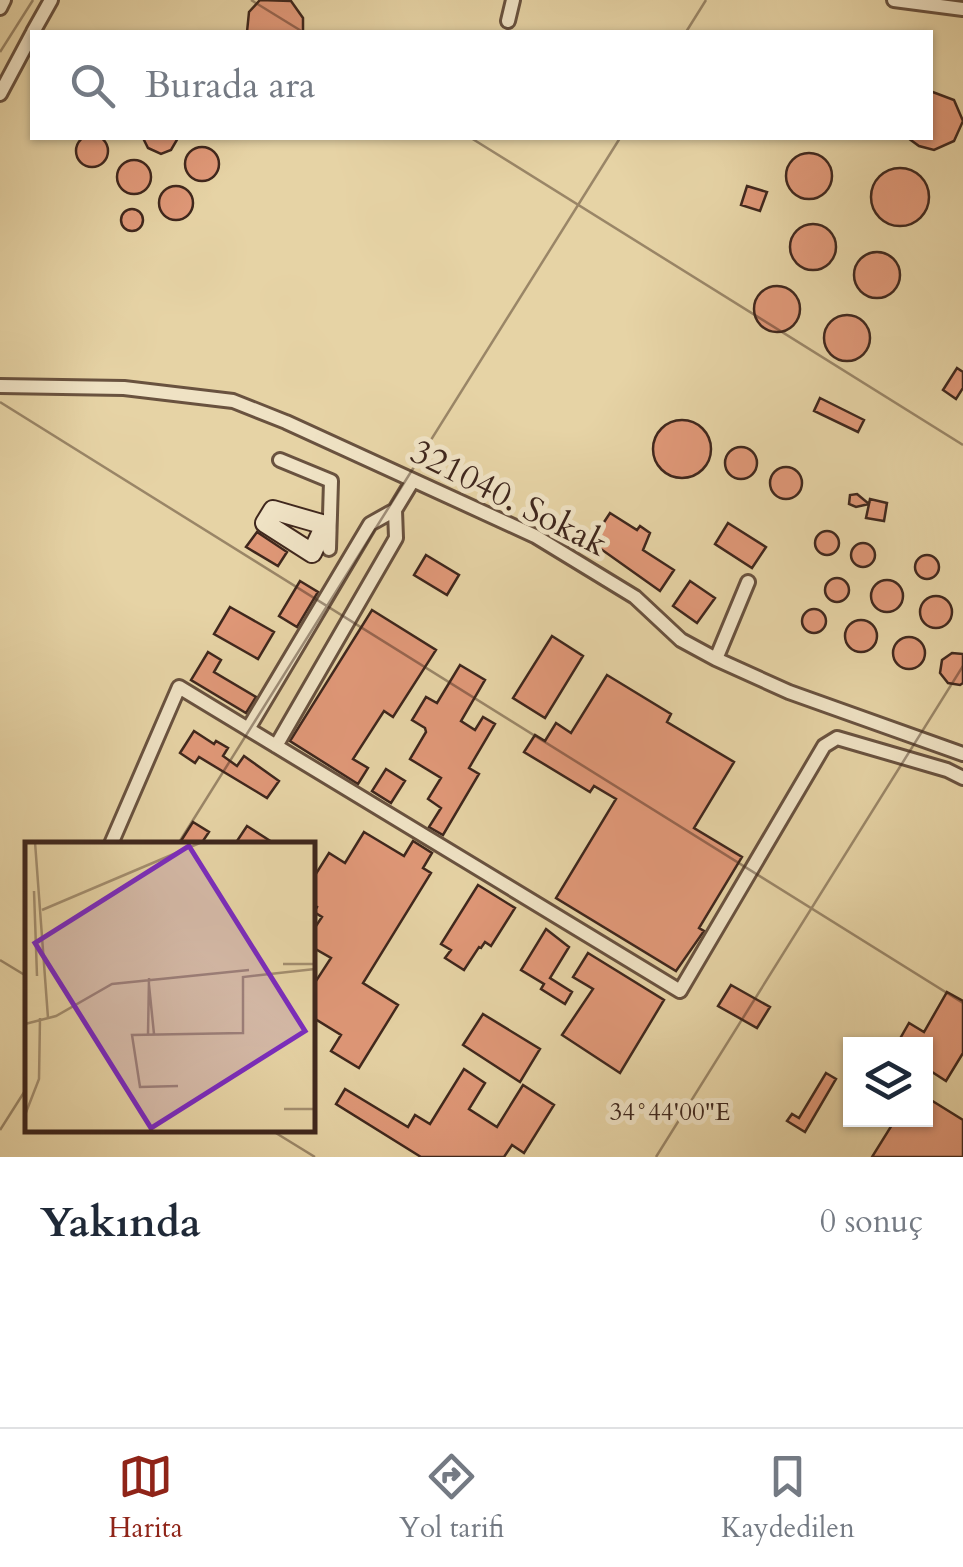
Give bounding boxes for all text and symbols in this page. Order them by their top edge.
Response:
search box [30,30,933,140]
icon: search [65,58,120,113]
text: Burada ara [145,59,316,111]
street label: 321040. Sokak [402,428,616,568]
inset map [25,842,315,1132]
map controls [843,1037,933,1127]
button: layers [843,1037,933,1127]
text: 34°44'00"E [610,1095,730,1129]
text: Yakında [40,1194,201,1251]
text: 0 sonuç [820,1200,923,1244]
tab: Harita [108,1449,183,1547]
tab: Yol tarifi [399,1449,505,1547]
tab: Kaydedilen [721,1449,855,1547]

